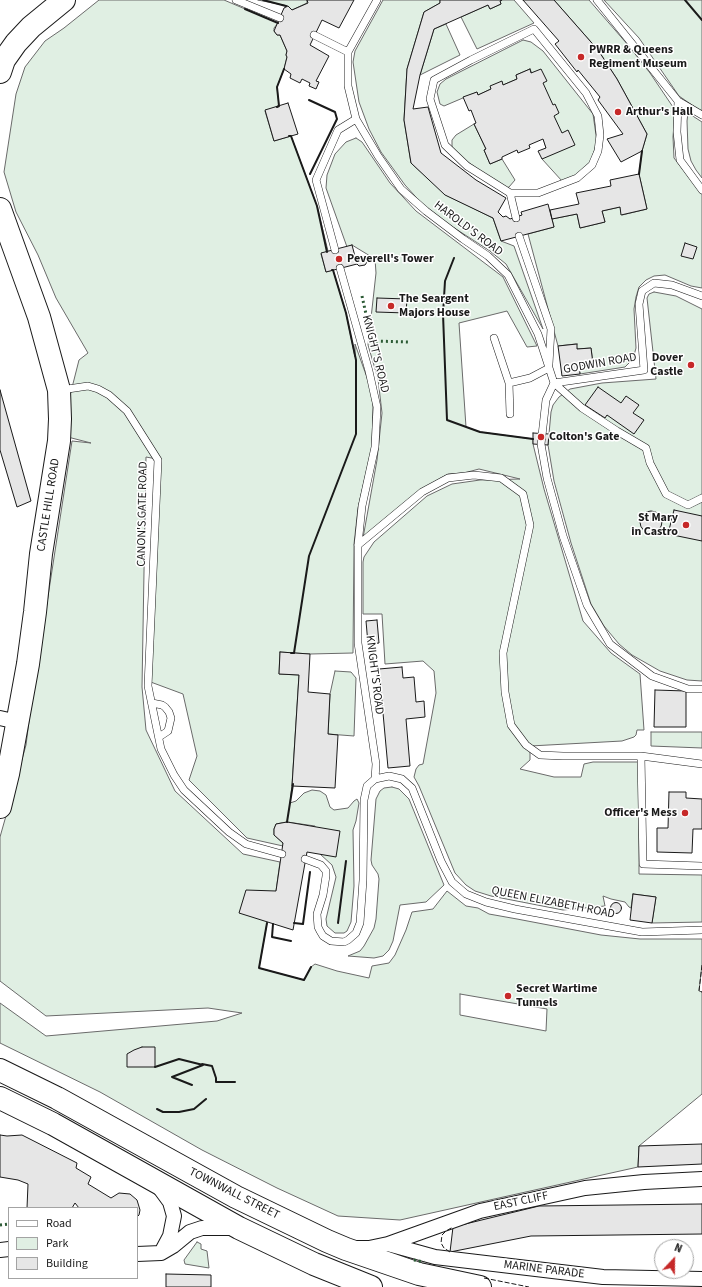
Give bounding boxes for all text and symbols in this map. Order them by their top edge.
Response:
place label: PWRR & Queens Regiment Museum [589,43,687,71]
marker: PWRR & Queens Regiment Museum [576,52,586,62]
place label: Arthur's Hall [626,105,693,119]
marker: Arthur's Hall [613,107,623,117]
street label: HAROLD'S ROAD [431,198,505,260]
place label: Peverell's Tower [347,252,434,266]
marker: Peverell's Tower [334,254,344,264]
place label: The Seargent Majors House [399,292,470,320]
marker: The Seargent Majors House [386,301,396,311]
street label: KNIGHT'S ROAD [358,314,392,394]
street label: GODWIN ROAD [562,350,638,378]
place label: Dover Castle [650,351,683,379]
marker: Dover Castle [686,360,696,370]
place label: Colton's Gate [549,430,619,444]
marker: Colton's Gate [536,432,546,442]
street label: CASTLE HILL ROAD [35,457,63,553]
street label: CANON'S GATE ROAD [135,461,151,567]
place label: St Mary in Castro [631,511,678,539]
marker: St Mary in Castro [681,520,691,530]
street label: KNIGHT'S ROAD [362,635,386,715]
place label: Officer's Mess [604,806,677,820]
marker: Officer's Mess [680,808,690,818]
street label: QUEEN ELIZABETH ROAD [490,884,616,922]
place label: Secret Wartime Tunnels [516,982,597,1010]
marker: Secret Wartime Tunnels [503,991,513,1001]
street label: TOWNWALL STREET [186,1165,282,1223]
street label: EAST CLIFF [492,1189,550,1215]
legend [8,1207,138,1279]
text: Road [46,1215,72,1232]
text: Park [46,1235,68,1252]
north arrow [654,1239,694,1279]
text: N [672,1240,685,1257]
text: Building [46,1255,88,1272]
street label: MARINE PARADE [503,1258,585,1282]

